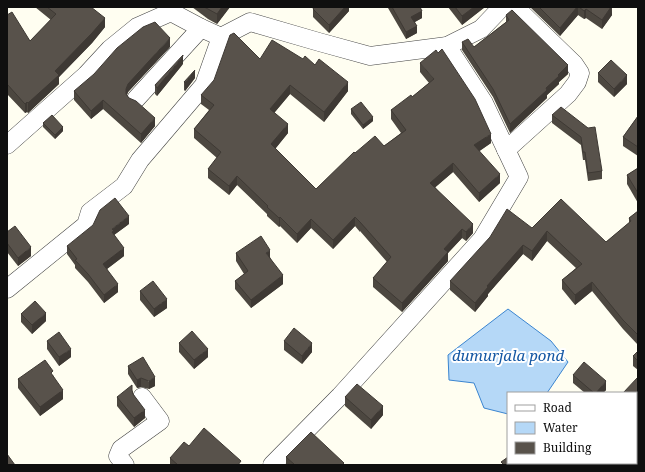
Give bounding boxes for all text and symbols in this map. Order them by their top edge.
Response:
water label: dumurjala pond [452,345,564,365]
legend [507,392,637,464]
text: Road [543,399,573,416]
text: Water [543,419,578,436]
text: Building [543,439,592,456]

